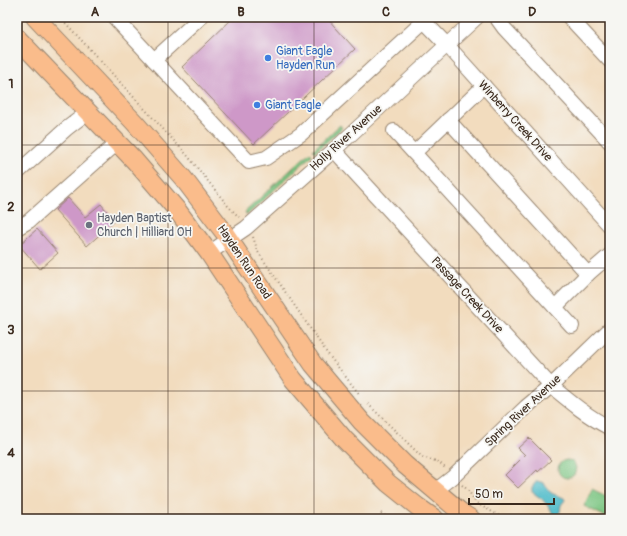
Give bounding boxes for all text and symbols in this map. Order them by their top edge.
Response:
text: A [91,4,100,20]
text: B [237,4,245,20]
text: C [382,4,390,20]
text: D [528,4,536,20]
place label: Giant Eagle Hayden Run [276,44,335,73]
marker: Giant Eagle Hayden Run [263,53,273,63]
text: 1 [8,76,14,92]
street label: Winberry Creek Drive [475,77,555,165]
place label: Giant Eagle [265,98,321,113]
marker: Giant Eagle [252,100,262,110]
street label: Holly River Avenue [307,102,385,174]
text: 2 [7,199,15,215]
place label: Hayden Baptist Church | Hilliard OH [97,211,192,240]
marker: Hayden Baptist Church | Hilliard OH [84,220,94,230]
street label: Hayden Run Road [214,222,274,302]
street label: Passage Creek Drive [428,254,506,336]
text: 3 [7,322,15,338]
street label: Spring River Avenue [482,372,564,450]
text: 4 [7,445,15,461]
scale bar [469,480,554,506]
text: 50 m [475,487,503,502]

